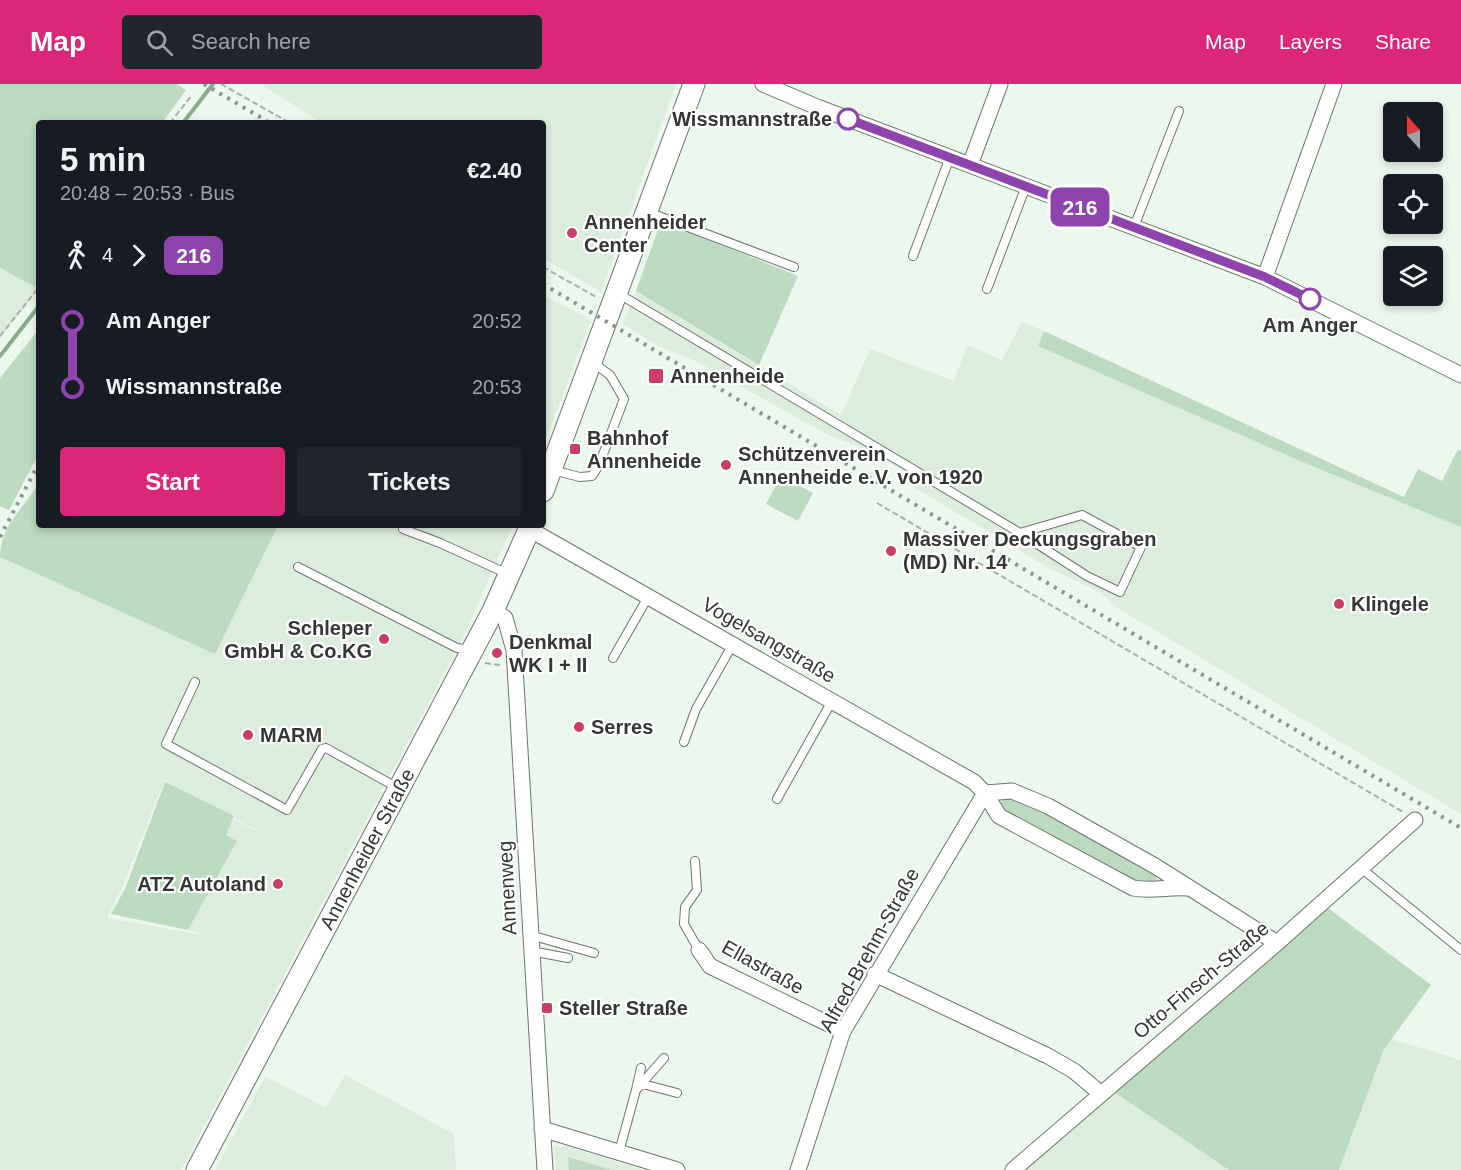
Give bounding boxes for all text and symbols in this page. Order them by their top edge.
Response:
search box [122,15,542,69]
text: Map [30,26,86,57]
icon: search [143,26,176,59]
text: Search here [191,29,311,54]
text: Map [1205,30,1246,53]
text: Layers [1279,30,1342,53]
text: Share [1375,30,1431,53]
north arrow [1383,102,1443,162]
map controls [1383,102,1443,306]
place label: Wissmannstraße [672,108,832,130]
marker: Wissmannstraße [837,108,859,130]
text: 5 min [60,141,146,178]
text: €2.40 [467,158,522,183]
button: locate [1383,174,1443,234]
text: 20:48 – 20:53 · Bus [60,182,235,204]
line badge: 216 [1046,188,1114,226]
text: 216 [1062,196,1098,219]
place label: Annenheider Center [584,211,706,256]
marker: Annenheider Center [565,226,579,240]
icon: walk [60,239,93,272]
icon: forward [122,239,155,272]
text: 4 [102,244,113,266]
text: 216 [176,244,211,267]
button: layers [1383,246,1443,306]
marker: Am Anger [1299,288,1321,310]
text: Am Anger [106,308,210,333]
text: 20:52 [472,310,522,332]
place label: Am Anger [1263,314,1358,336]
place label: Annenheide [670,365,784,387]
marker: Annenheide [647,367,665,385]
text: Wissmannstraße [106,374,282,399]
text: 20:53 [472,376,522,398]
place label: Bahnhof Annenheide [587,427,701,472]
marker: Bahnhof Annenheide [568,442,582,456]
place label: Schützenverein Annenheide e.V. von 1920 [738,443,983,488]
button: Start [60,447,285,516]
button: Tickets [297,447,522,516]
marker: Schützenverein Annenheide e.V. von 1920 [719,458,733,472]
place label: Massiver Deckungsgraben (MD) Nr. 14 [903,528,1156,573]
marker: Massiver Deckungsgraben (MD) Nr. 14 [884,544,898,558]
street label: Vogelsangstraße [699,593,839,687]
place label: Klingele [1351,593,1429,615]
marker: Klingele [1332,597,1346,611]
place label: Schleper GmbH & Co.KG [224,617,372,662]
place label: Denkmal WK I + II [509,631,592,676]
marker: Schleper GmbH & Co.KG [377,632,391,646]
marker: Denkmal WK I + II [490,646,504,660]
place label: Serres [591,716,653,738]
marker: Serres [572,720,586,734]
place label: MARM [260,724,322,746]
marker: MARM [241,728,255,742]
street label: Annenheider Straße [315,765,419,933]
street label: Annenweg [494,840,520,936]
street label: Alfred-Brehm-Straße [815,864,923,1036]
place label: ATZ Autoland [137,873,266,895]
marker: ATZ Autoland [271,877,285,891]
street label: Otto-Finsch-Straße [1129,917,1273,1043]
street label: Ellastraße [718,936,808,998]
place label: Steller Straße [559,997,688,1019]
marker: Steller Straße [540,1001,554,1015]

